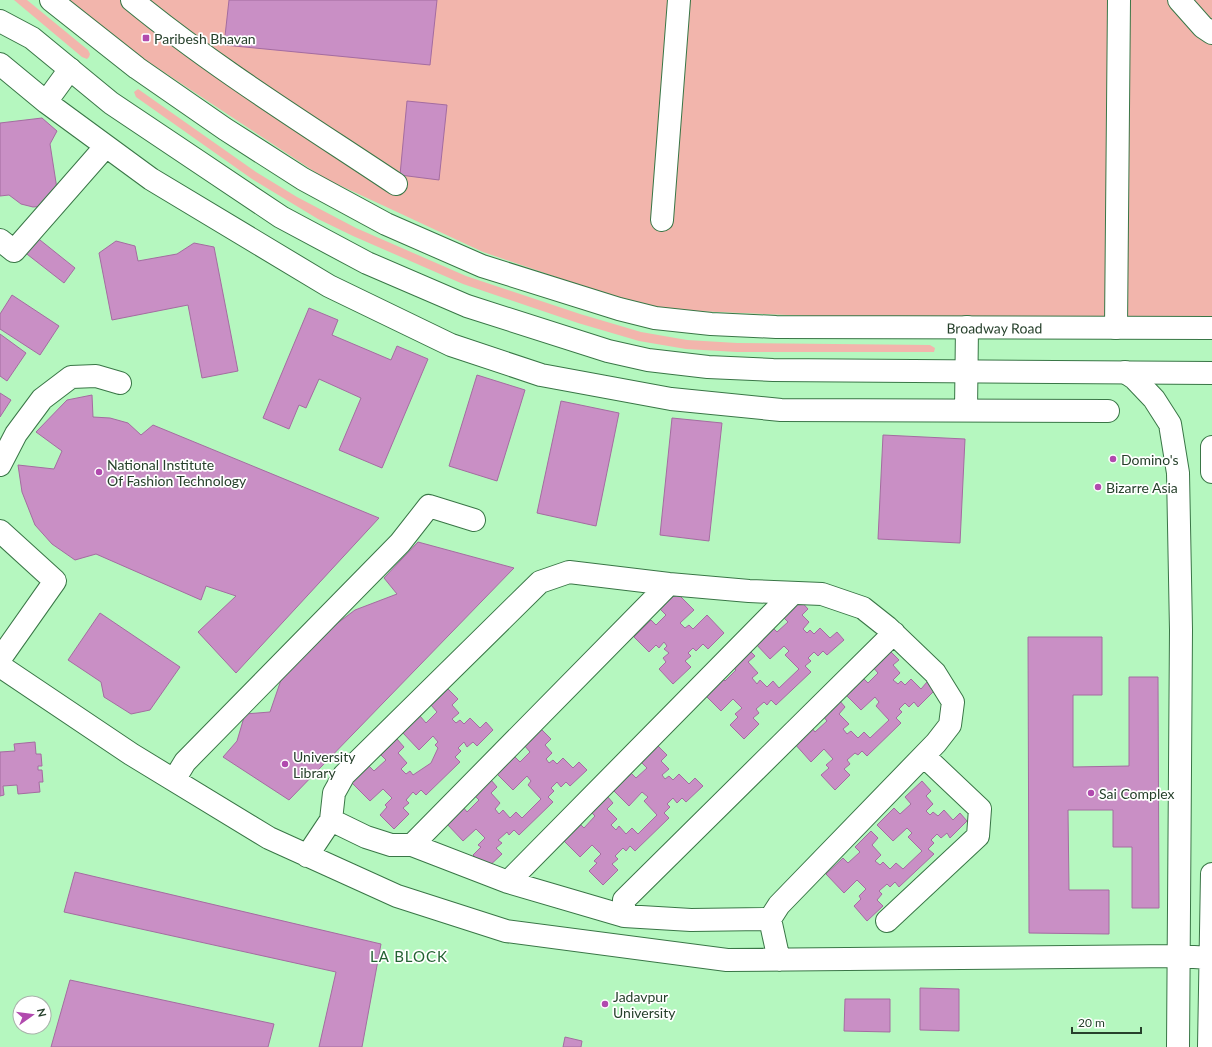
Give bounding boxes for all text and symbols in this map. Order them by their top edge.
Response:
place label: Paribesh Bhavan [154,30,256,47]
marker: Paribesh Bhavan [141,33,151,43]
street label: Broadway Road [946,319,1042,336]
place label: Domino's [1121,451,1179,468]
marker: Domino's [1108,454,1118,464]
place label: National Institute Of Fashion Technology [107,456,247,489]
marker: National Institute Of Fashion Technology [94,467,104,477]
place label: Bizarre Asia [1106,479,1178,496]
marker: Bizarre Asia [1093,482,1103,492]
place label: University Library [293,748,356,781]
marker: University Library [280,759,290,769]
place label: Sai Complex [1099,785,1175,802]
marker: Sai Complex [1086,788,1096,798]
district label: LA BLOCK [370,947,448,965]
place label: Jadavpur University [613,988,676,1021]
north arrow [12,995,52,1035]
marker: Jadavpur University [600,999,610,1009]
text: N [35,1007,50,1018]
scale bar [1072,1009,1141,1035]
text: 20 m [1078,1015,1105,1030]

